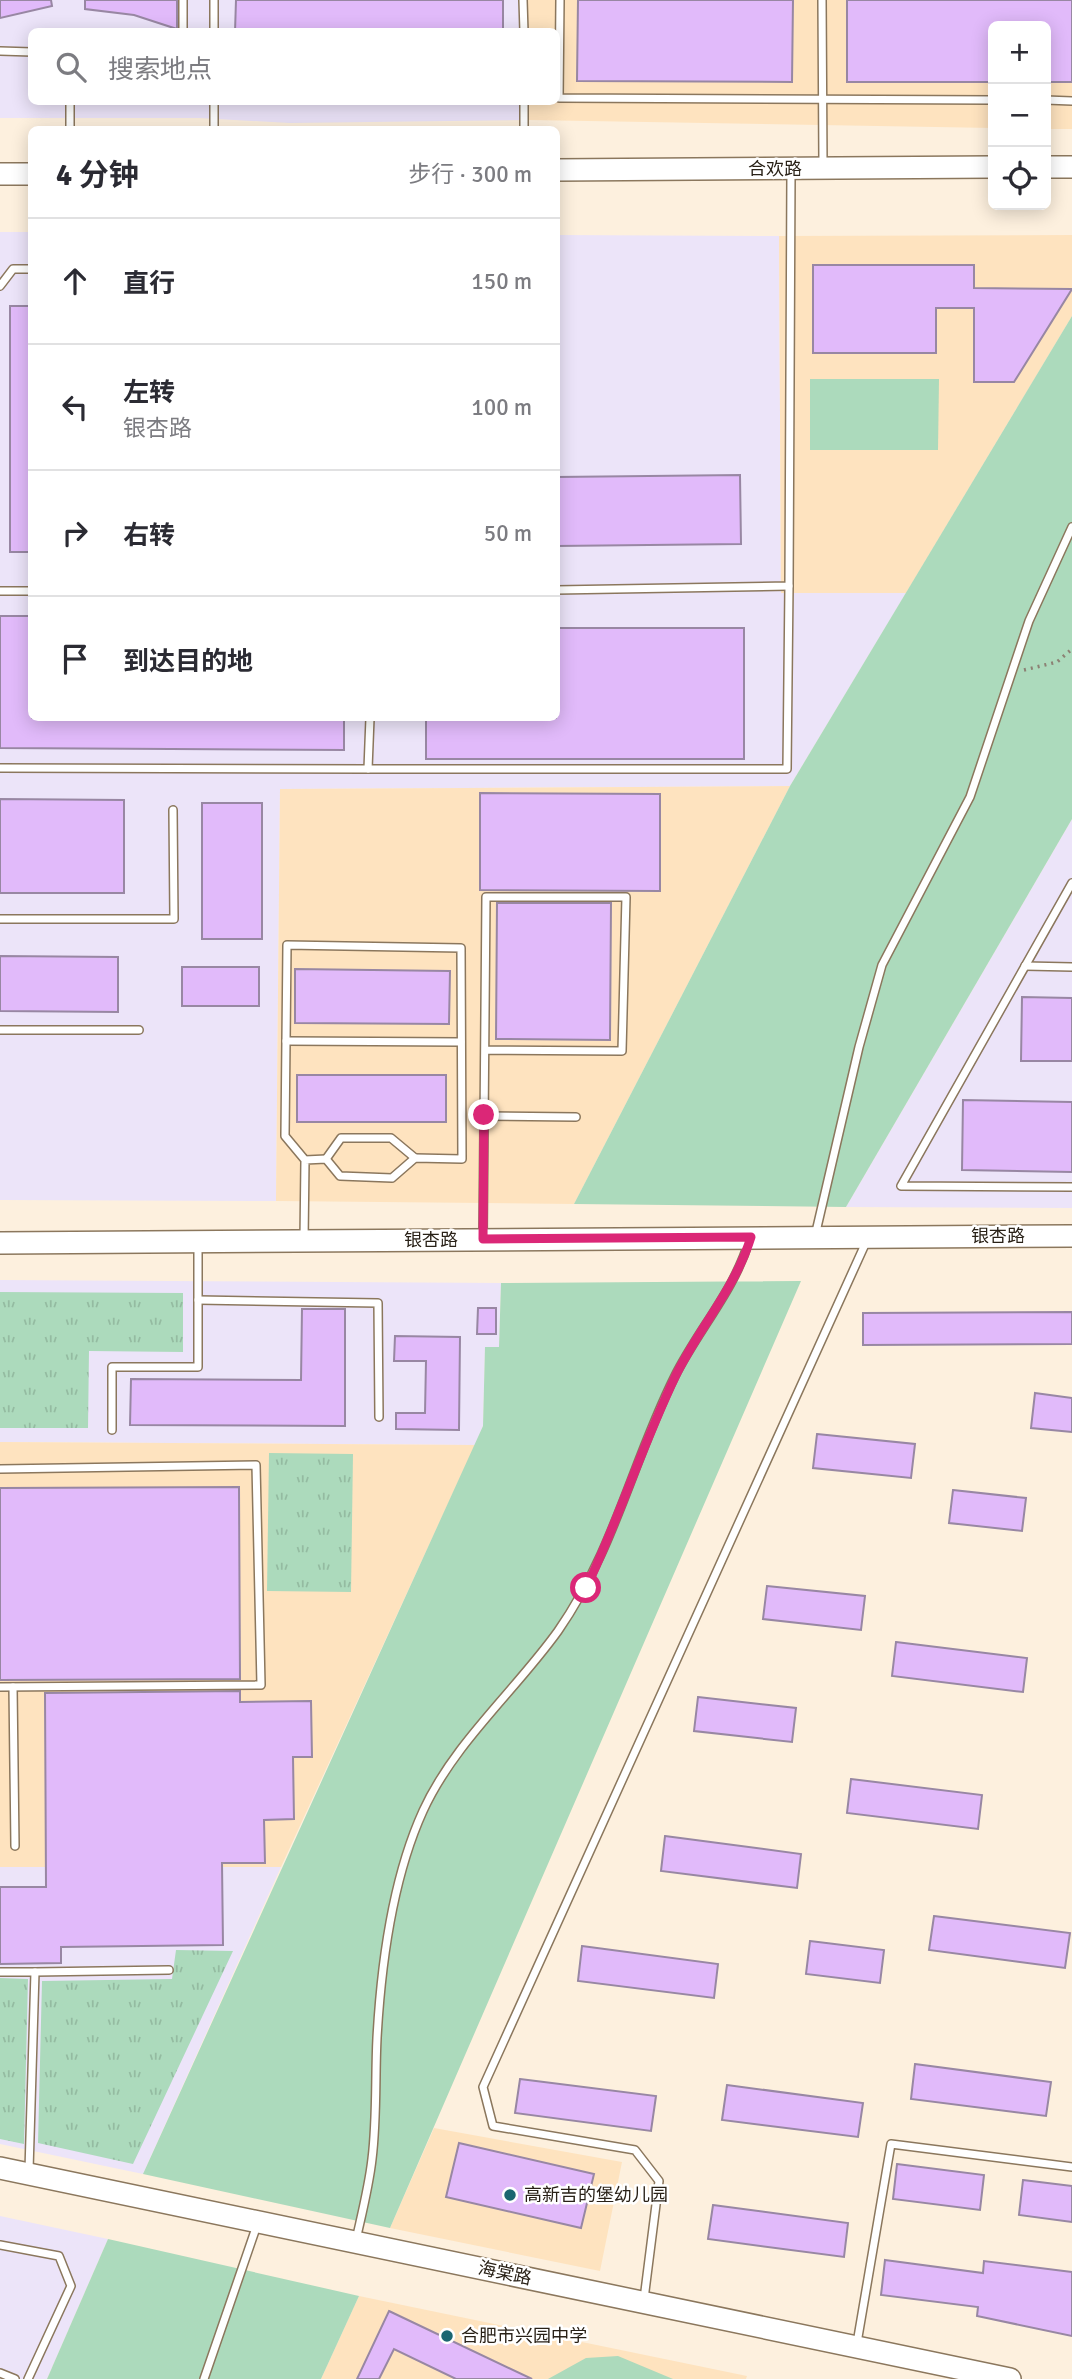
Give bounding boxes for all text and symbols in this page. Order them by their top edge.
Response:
map controls [988,21,1051,210]
button: + [988,21,1051,84]
search box [28,28,560,105]
icon: search [52,48,90,86]
text: 搜索地点 [108,54,212,86]
button: − [988,84,1051,147]
button: locate [988,147,1051,210]
text: 4 分钟 [56,157,139,194]
street label: 合欢路 [748,158,802,180]
text: 步行 · 300 m [408,160,532,189]
icon: ahead [56,262,94,300]
text: 150 m [471,267,532,296]
text: 直行 [123,268,175,300]
text: 左转 [123,377,175,409]
icon: left [56,388,94,426]
text: 100 m [471,393,532,422]
text: 银杏路 [123,414,192,443]
icon: right [56,514,94,552]
text: 50 m [484,519,532,548]
text: 右转 [123,520,175,552]
icon: arrive [56,640,94,678]
text: 到达目的地 [123,646,253,678]
route end [468,1099,499,1130]
street label: 银杏路 [971,1225,1025,1247]
street label: 银杏路 [404,1229,458,1251]
route start [570,1572,601,1603]
place label: 高新吉的堡幼儿园 [524,2184,668,2206]
marker: 高新吉的堡幼儿园 [502,2187,518,2203]
street label: 海棠路 [476,2257,534,2289]
place label: 合肥市兴园中学 [461,2325,587,2347]
marker: 合肥市兴园中学 [439,2328,455,2344]

